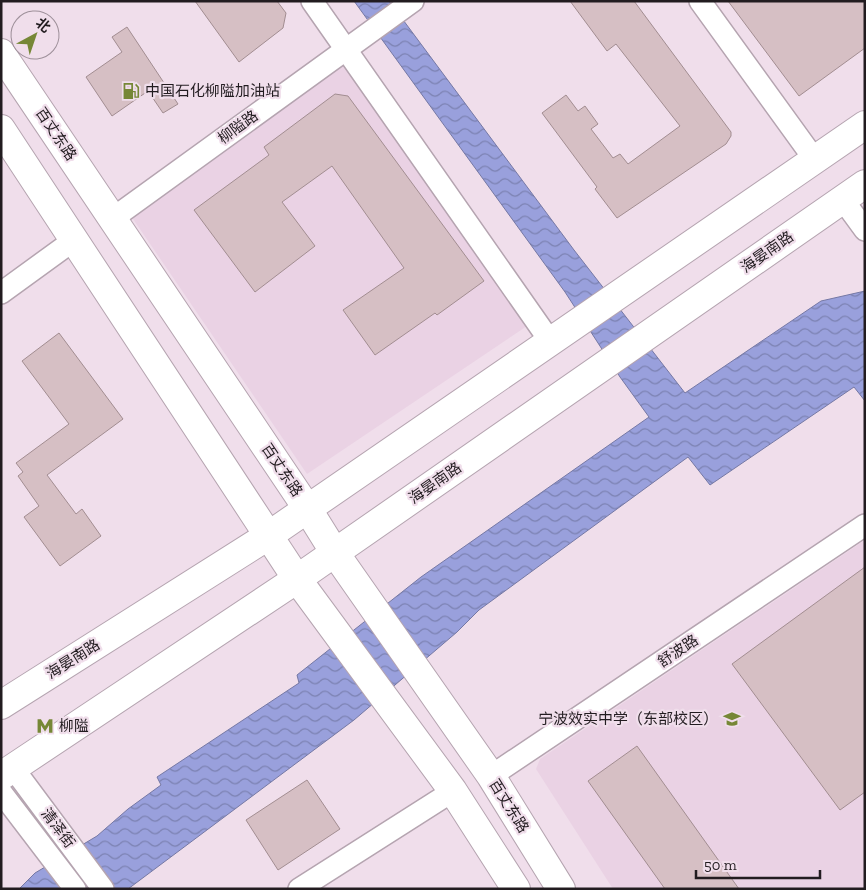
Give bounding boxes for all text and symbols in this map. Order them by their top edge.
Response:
north arrow [10,10,60,60]
text: 北 [32,14,54,36]
fuel station icon: 中国石化柳隘加油站 [121,81,141,101]
place label: 中国石化柳隘加油站 [145,82,280,100]
street label: 百丈东路 [32,104,80,164]
street label: 柳隘路 [215,106,261,148]
street label: 海晏南路 [737,227,797,277]
street label: 百丈东路 [258,440,306,500]
street label: 海晏南路 [405,458,465,508]
street label: 舒波路 [654,631,702,671]
street label: 海晏南路 [43,635,103,683]
school or university icon: 宁波效实中学（东部校区） [722,709,742,729]
place label: 宁波效实中学（东部校区） [538,710,718,728]
metro station icon: 柳隘 [35,716,55,736]
place label: 柳隘 [59,717,89,735]
street label: 百丈东路 [485,776,533,836]
street label: 清泽街 [37,805,79,851]
scale bar [696,848,820,880]
text: 50 m [704,856,737,874]

